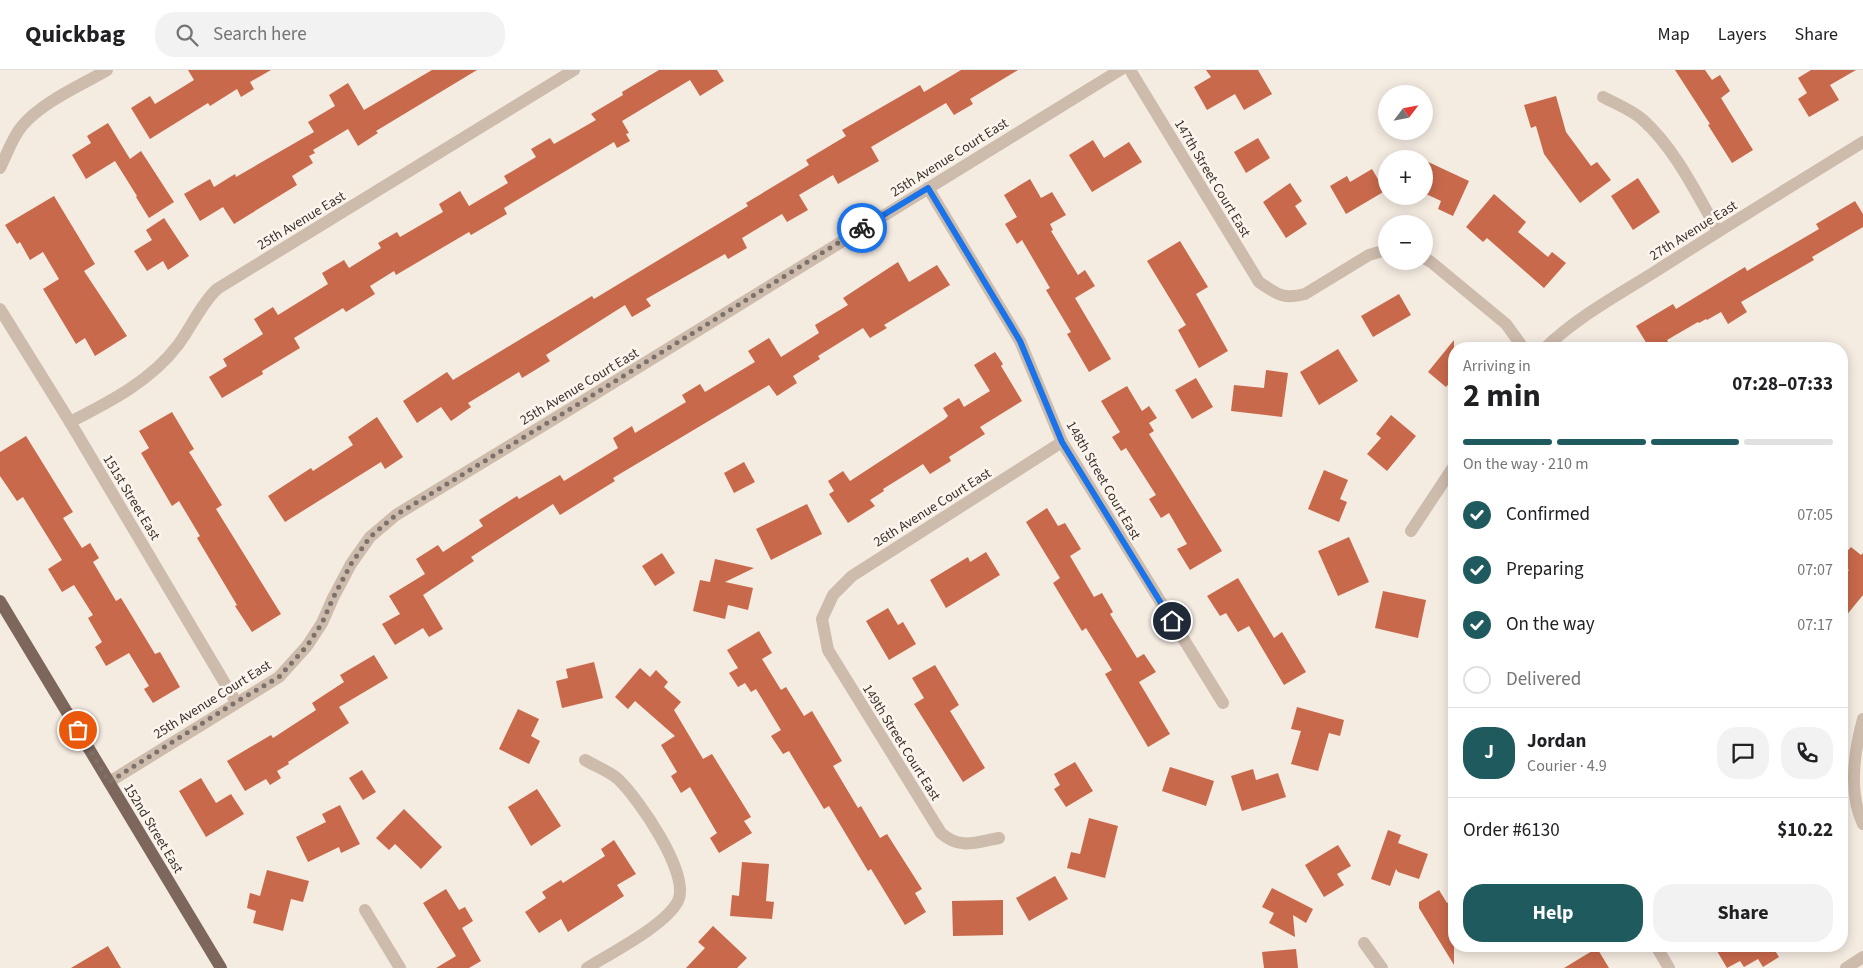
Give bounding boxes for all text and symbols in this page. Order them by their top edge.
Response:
search box [155,12,505,57]
text: Quickbag [25,17,125,52]
icon: search [173,21,201,49]
text: Search here [213,21,307,48]
text: Map [1658,22,1690,47]
text: Layers [1718,22,1767,47]
text: Share [1795,22,1838,47]
north arrow [1378,85,1432,140]
map controls [1378,85,1433,270]
street label: 25th Avenue Court East [887,113,1012,202]
street label: 147th Street Court East [1169,116,1255,241]
button: + [1378,150,1433,205]
street label: 25th Avenue East [254,186,350,255]
street label: 27th Avenue East [1646,196,1741,266]
courier [837,203,887,253]
icon: bike [848,214,876,242]
button: − [1378,215,1433,270]
street label: 25th Avenue Court East [516,343,643,430]
text: Arriving in [1463,355,1531,377]
text: 07:28–07:33 [1732,371,1833,398]
text: 2 min [1463,373,1541,419]
street label: 148th Street Court East [1061,417,1145,544]
street label: 151st Street East [98,451,165,544]
text: On the way · 210 m [1463,453,1588,475]
street label: 26th Avenue Court East [870,463,995,552]
icon: check [1463,501,1491,529]
text: Confirmed [1506,501,1590,528]
text: 07:05 [1797,504,1833,526]
icon: check [1463,556,1491,584]
text: Preparing [1506,556,1584,583]
text: 07:07 [1797,559,1833,581]
pin [1151,600,1193,642]
icon: home [1158,607,1186,635]
icon: check [1463,611,1491,639]
text: On the way [1506,611,1595,638]
text: 07:17 [1797,614,1833,636]
street label: 25th Avenue Court East [150,655,275,744]
text: Delivered [1506,666,1581,693]
street label: 149th Street Court East [857,680,945,805]
pin [57,709,99,751]
icon: bag [64,716,92,744]
button: chat [1717,727,1769,779]
button: phone [1781,727,1833,779]
text: Jordan [1527,728,1586,755]
text: J [1484,739,1494,766]
text: Courier · 4.9 [1527,755,1607,777]
street label: 152nd Street East [118,780,188,877]
text: Order #6130 [1463,817,1560,844]
text: $10.22 [1777,817,1833,844]
button: Help [1463,884,1643,942]
button: Share [1653,884,1833,942]

